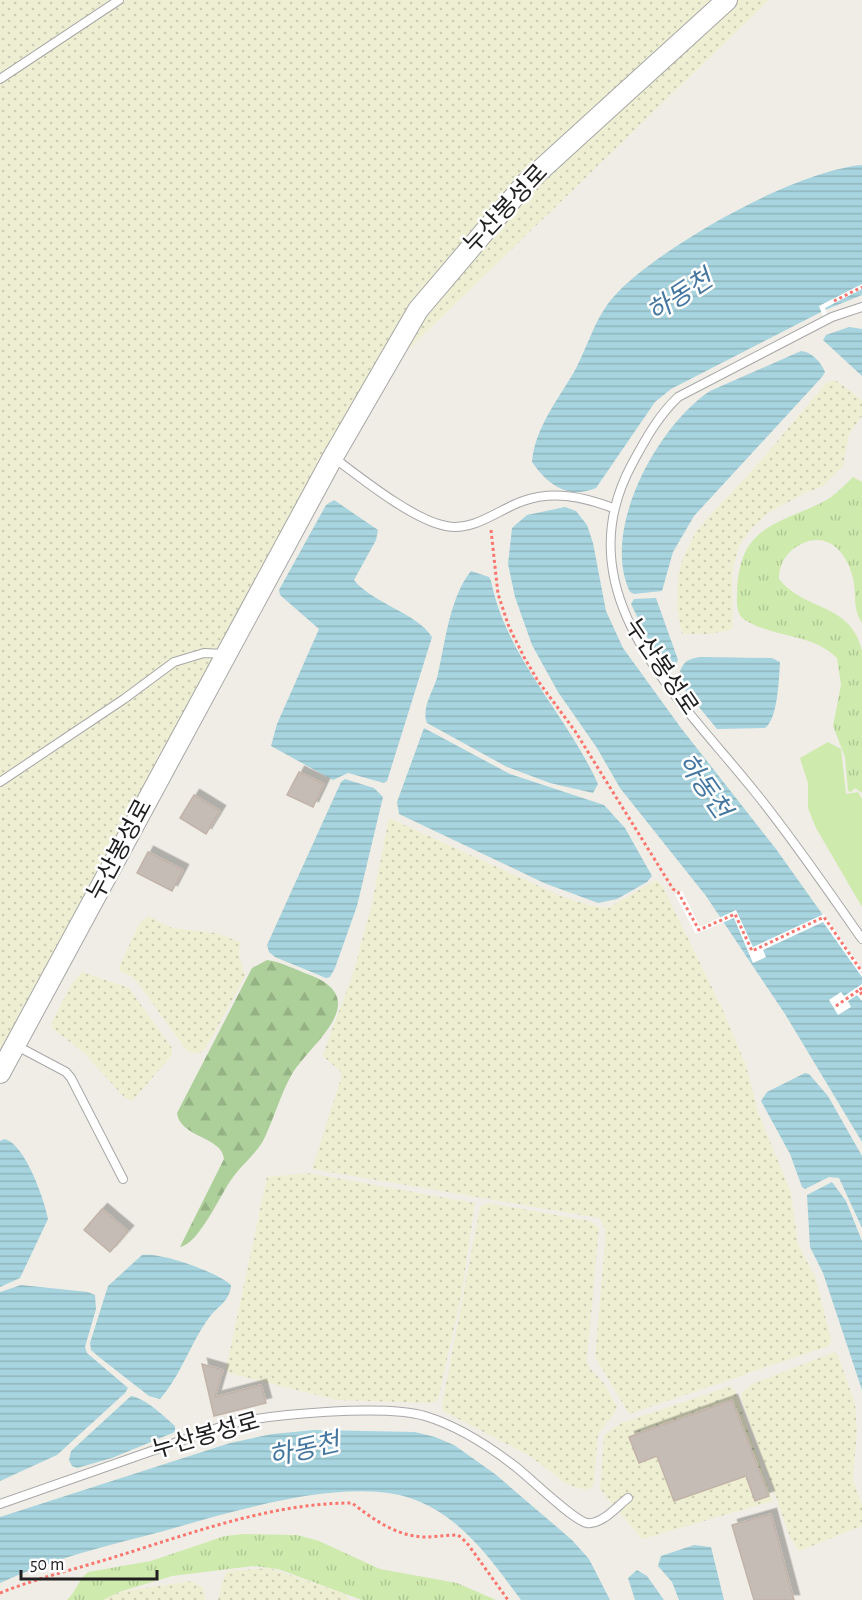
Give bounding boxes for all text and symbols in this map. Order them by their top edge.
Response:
street label: 누산봉성로 [459,160,552,258]
water label: 하동천 [642,263,720,326]
street label: 누산봉성로 [620,614,703,719]
water label: 하동천 [673,749,738,825]
street label: 누산봉성로 [83,795,157,904]
street label: 누산봉성로 [149,1408,262,1463]
water label: 하동천 [266,1428,345,1471]
scale bar [21,1543,158,1581]
text: 50 m [30,1556,64,1574]

